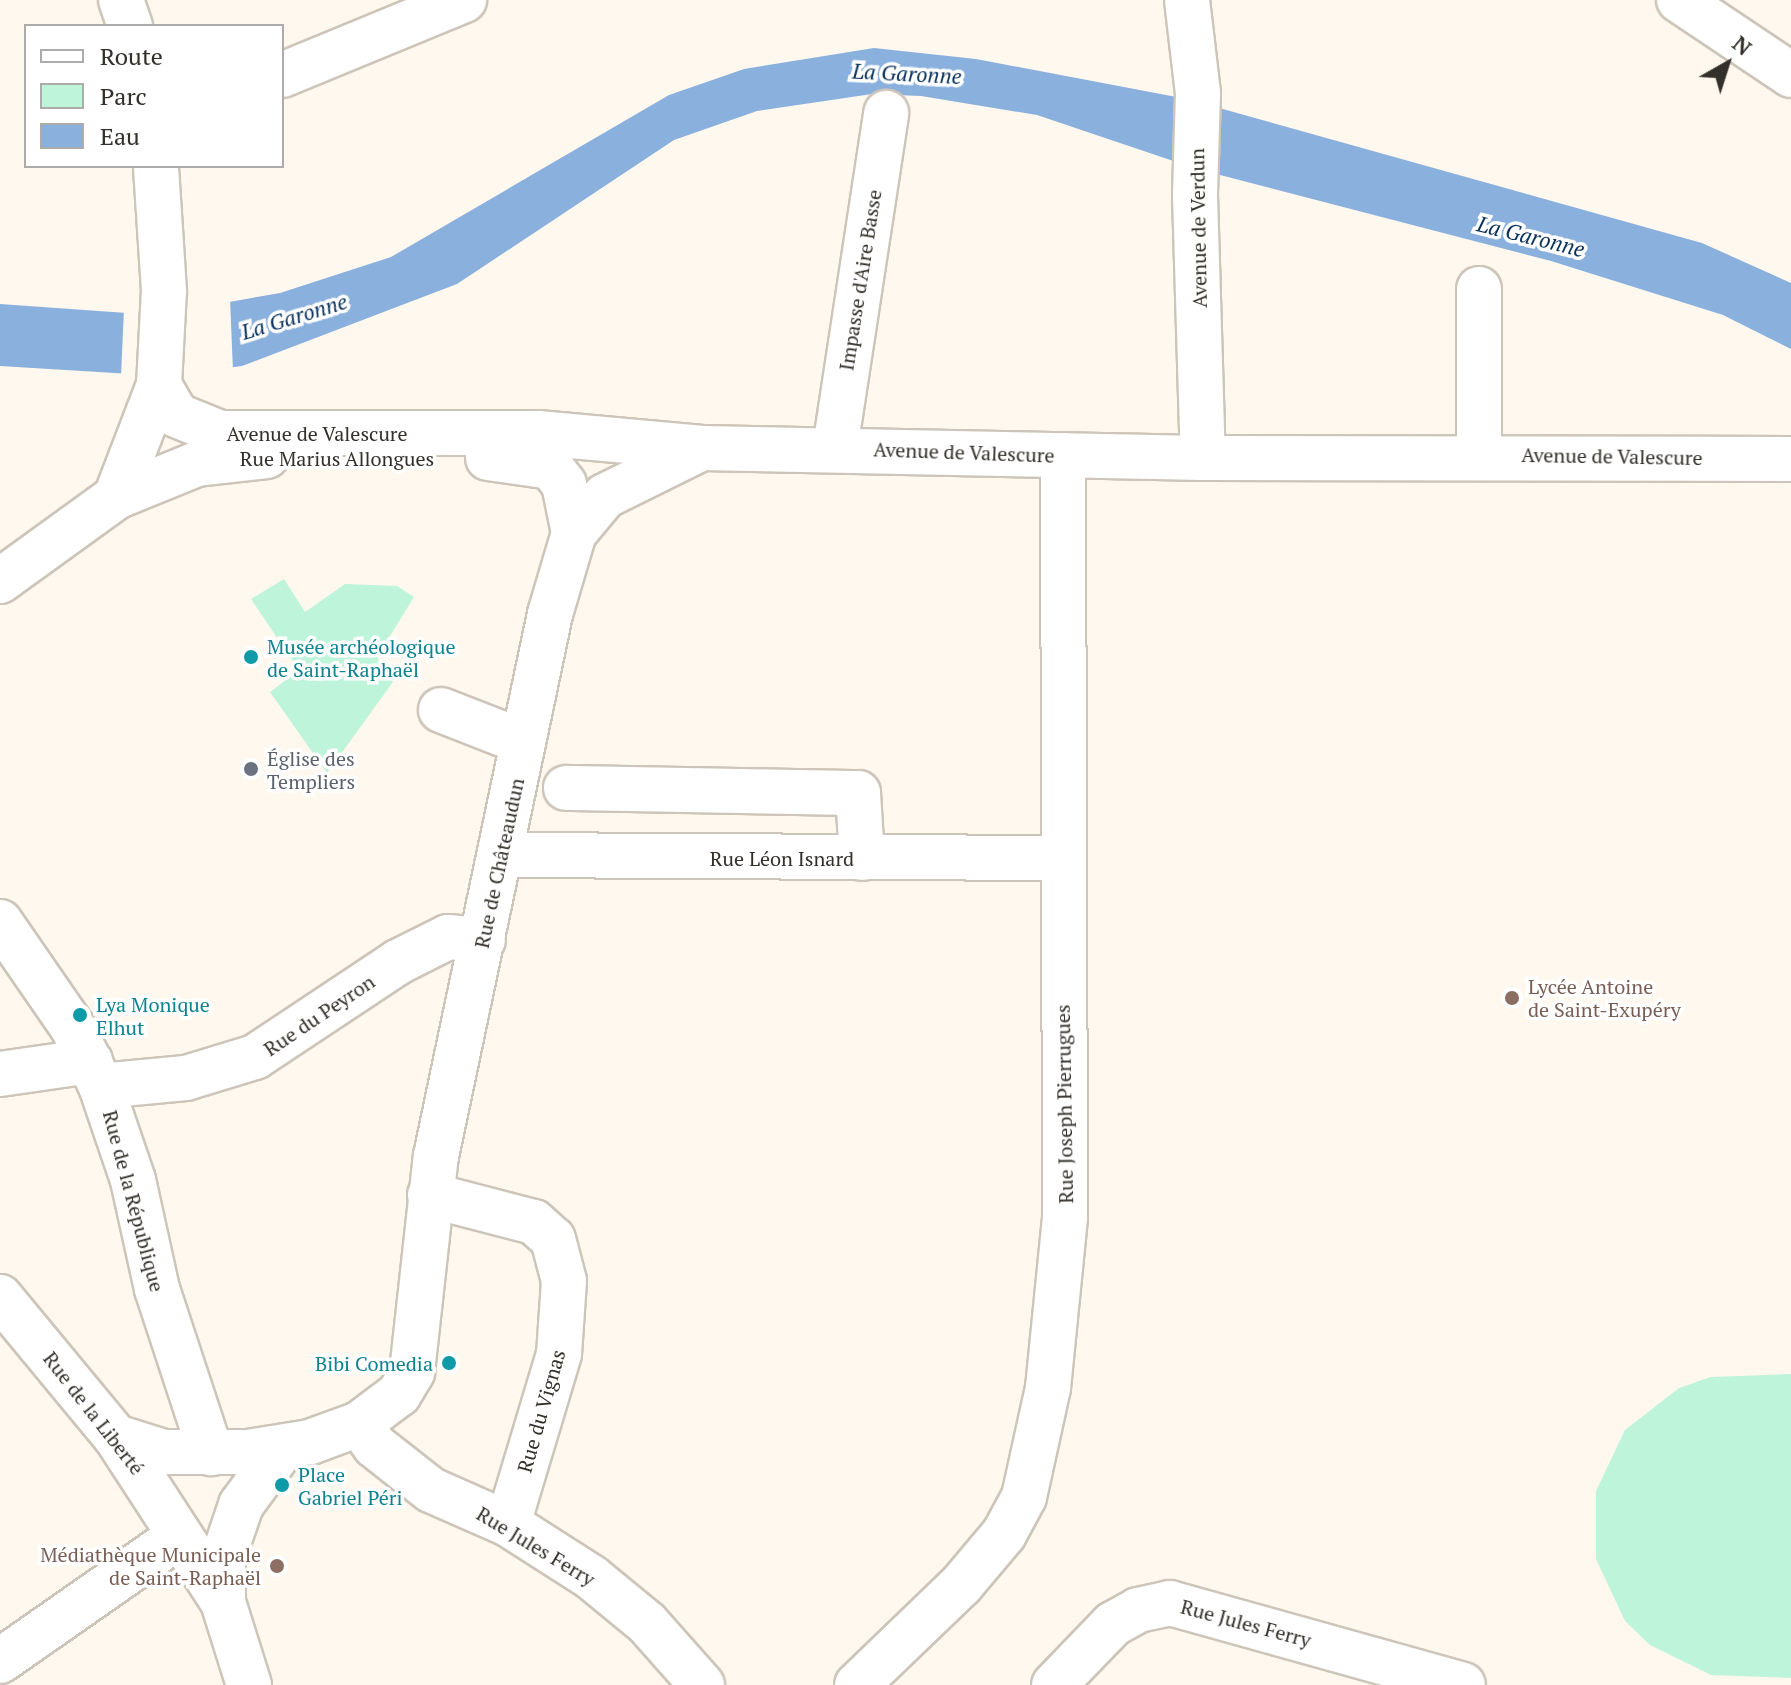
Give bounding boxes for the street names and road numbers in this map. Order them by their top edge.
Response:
street label: Avenue de Verdun [1185,148,1211,308]
street label: Impasse d'Aire Basse [834,188,886,372]
street label: Avenue de Valescure [226,421,408,445]
street label: Avenue de Valescure [873,437,1055,467]
street label: Avenue de Valescure [1521,442,1703,470]
street label: Rue Marius Allongues [240,446,434,470]
street label: Rue de Châteaudun [469,776,529,950]
street label: Rue Léon Isnard [710,846,854,870]
street label: Rue du Peyron [259,969,379,1061]
street label: Rue Joseph Pierrugues [1050,1004,1078,1204]
street label: Rue de la République [98,1108,170,1294]
street label: Rue du Vignas [512,1346,570,1476]
street label: Rue de la Liberté [39,1347,149,1479]
street label: Rue Jules Ferry [472,1501,600,1591]
street label: Rue Jules Ferry [1178,1594,1314,1652]

